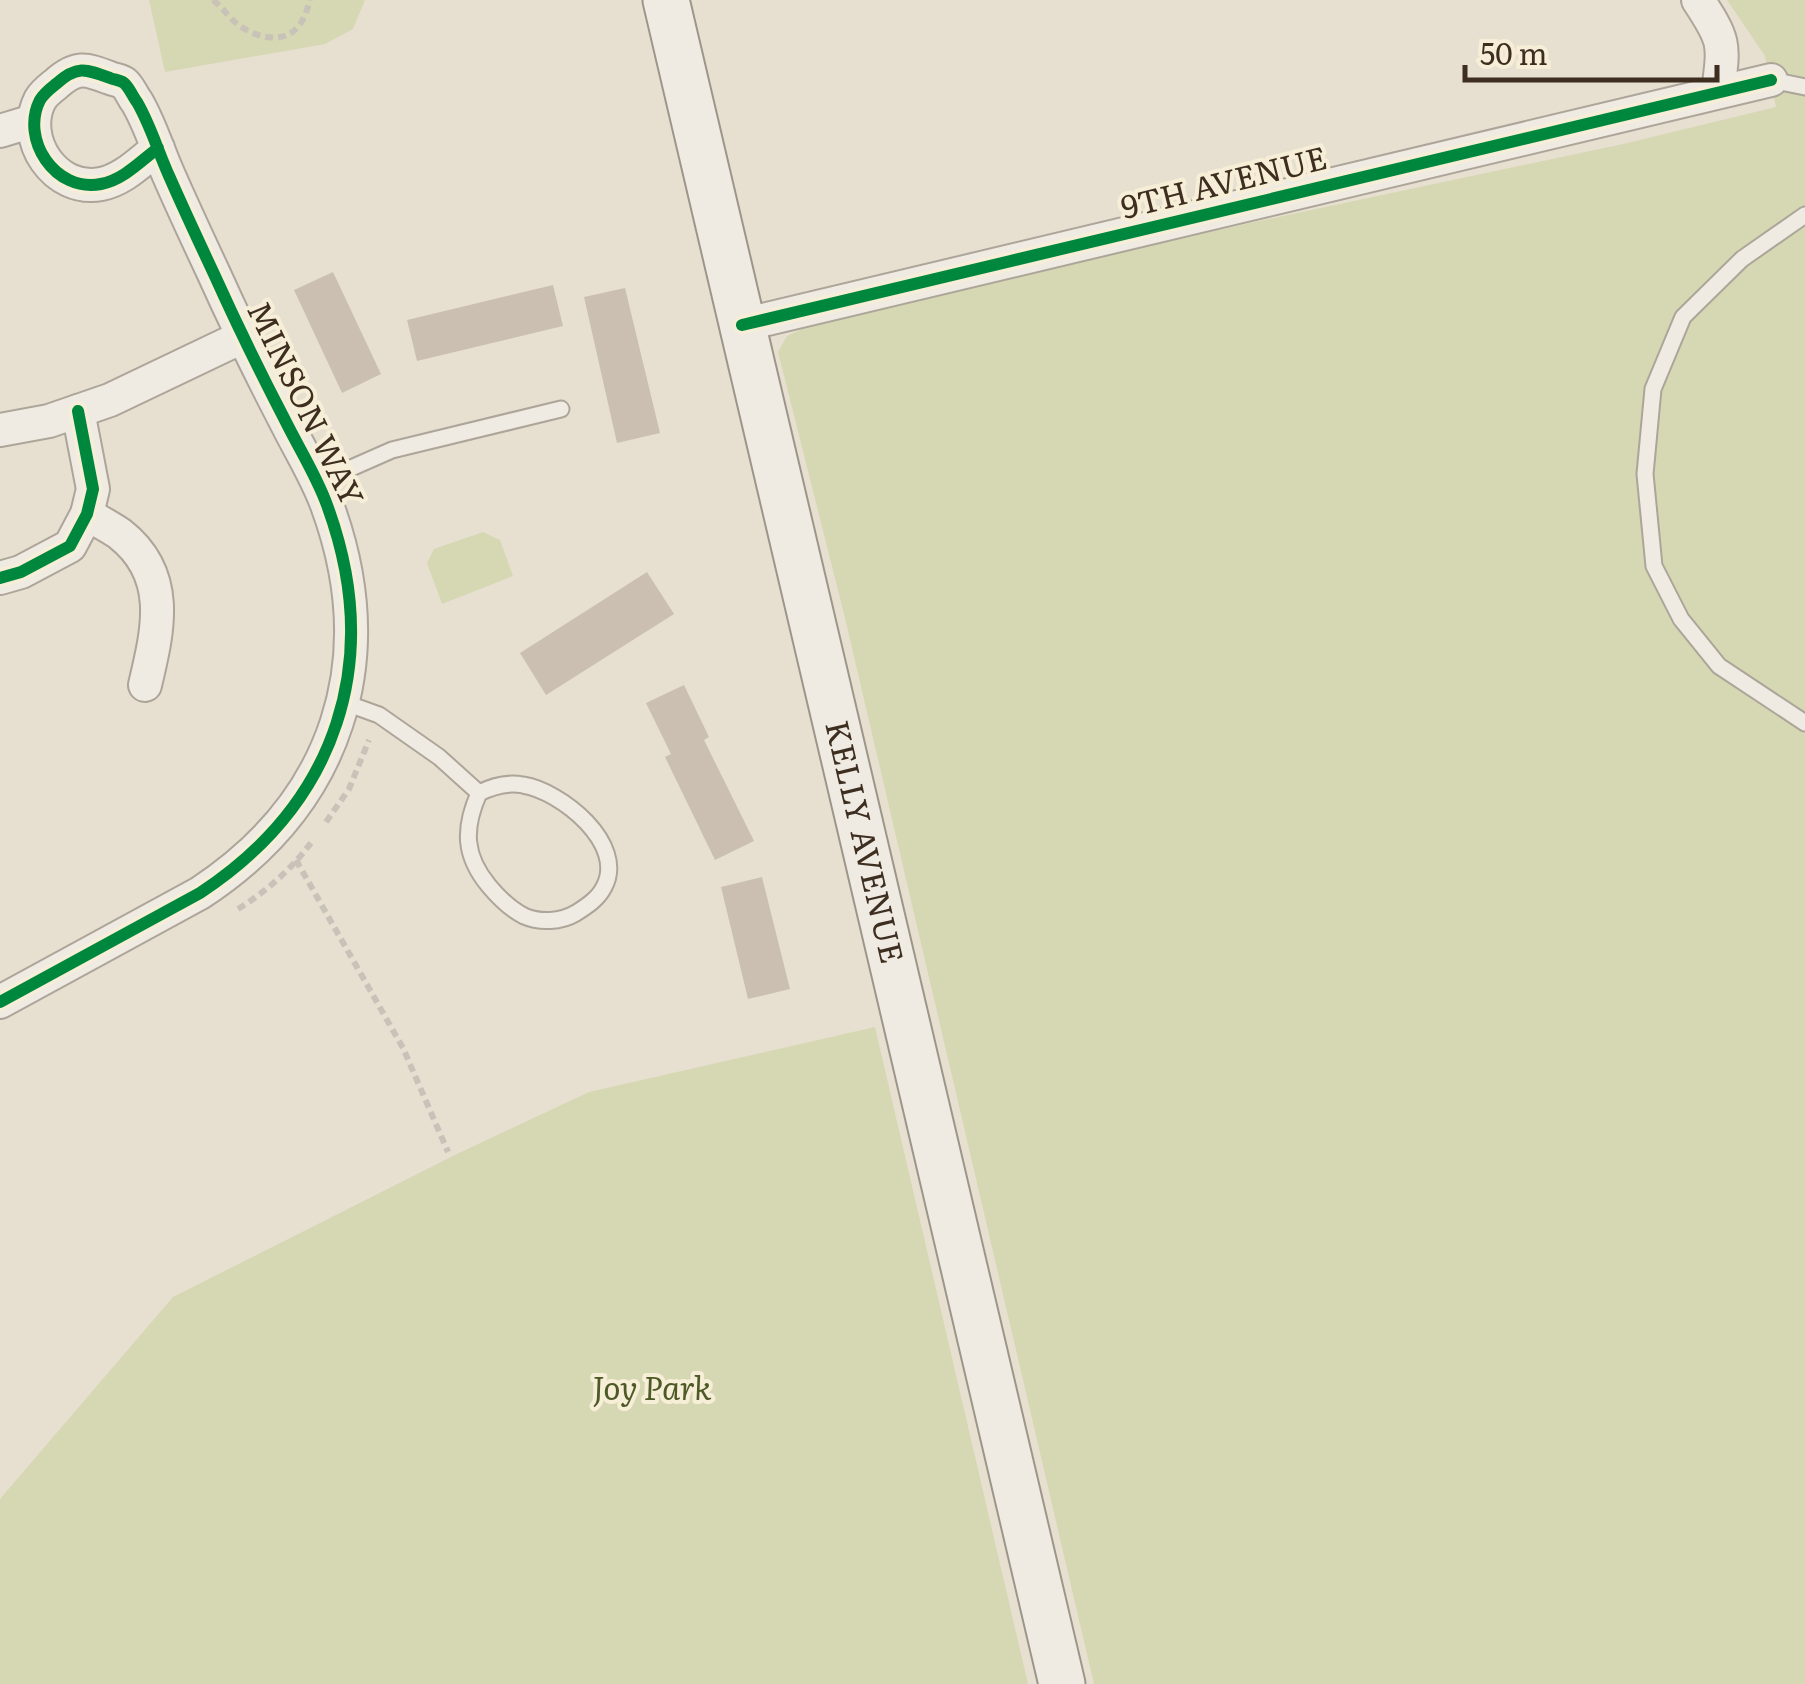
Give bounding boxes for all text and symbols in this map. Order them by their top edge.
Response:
scale bar [1465,20,1718,82]
text: 50 m [1480,30,1548,74]
street label: 9TH AVENUE [1115,131,1331,229]
street label: MINSON WAY [237,292,378,513]
street label: KELLY AVENUE [815,715,919,968]
park label: Joy Park [593,1362,712,1410]

